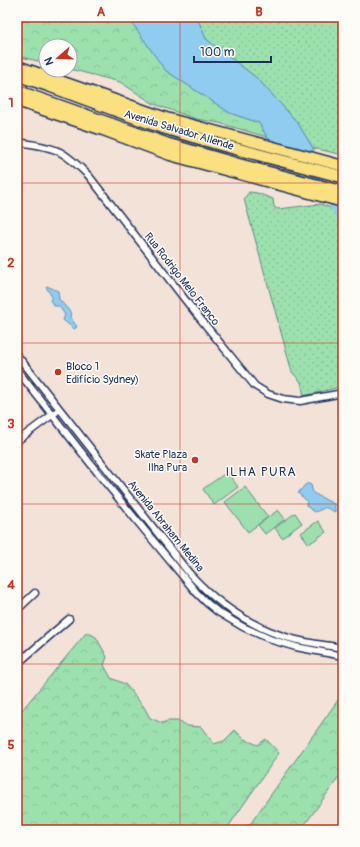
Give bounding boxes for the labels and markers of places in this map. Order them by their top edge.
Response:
place label: Bloco 1 Edifício Sydney) [66,360,139,386]
marker: Bloco 1 Edifício Sydney) [53,367,63,377]
place label: Skate Plaza Ilha Pura [134,448,187,474]
marker: Skate Plaza Ilha Pura [190,455,200,465]

